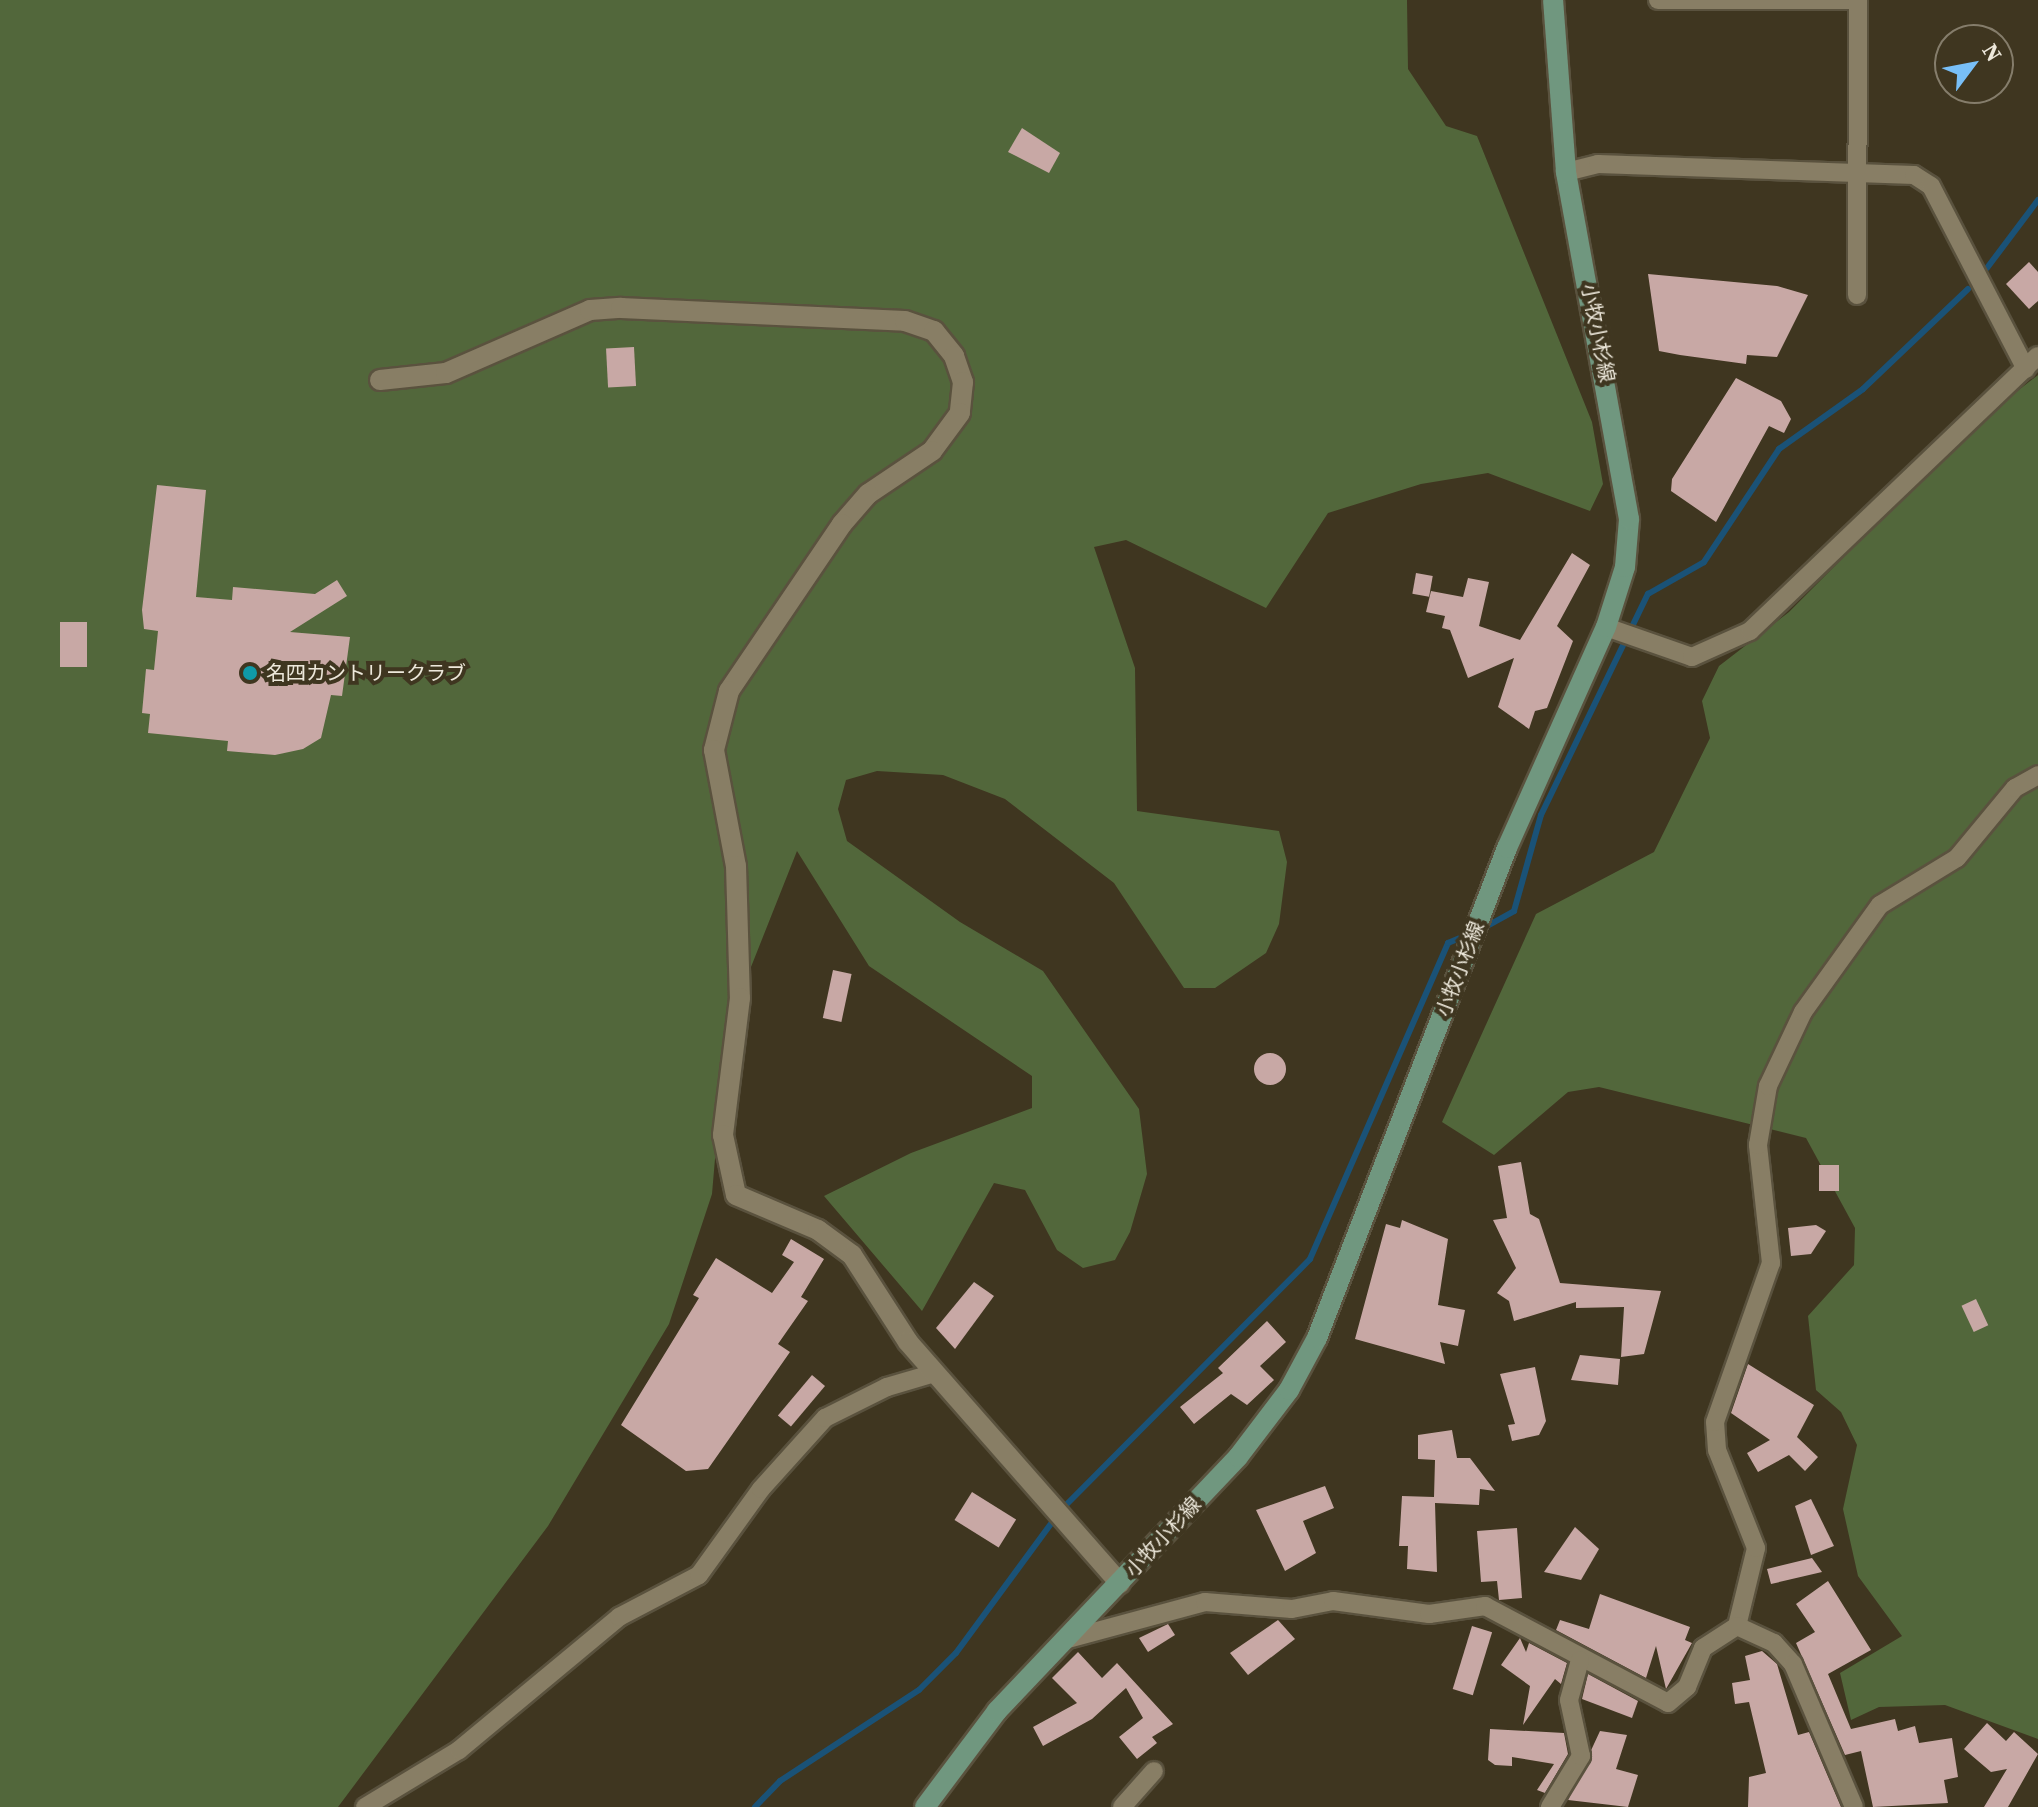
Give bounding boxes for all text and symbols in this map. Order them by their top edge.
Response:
north arrow [1934,24,2014,104]
text: N [1976,38,2010,67]
street label: 小牧小杉線 [1577,282,1619,384]
place label: 名四カントリークラブ [266,661,466,685]
marker: 名四カントリークラブ [241,664,259,682]
street label: 小牧小杉線 [1431,918,1489,1020]
street label: 小牧小杉線 [1120,1492,1206,1582]

